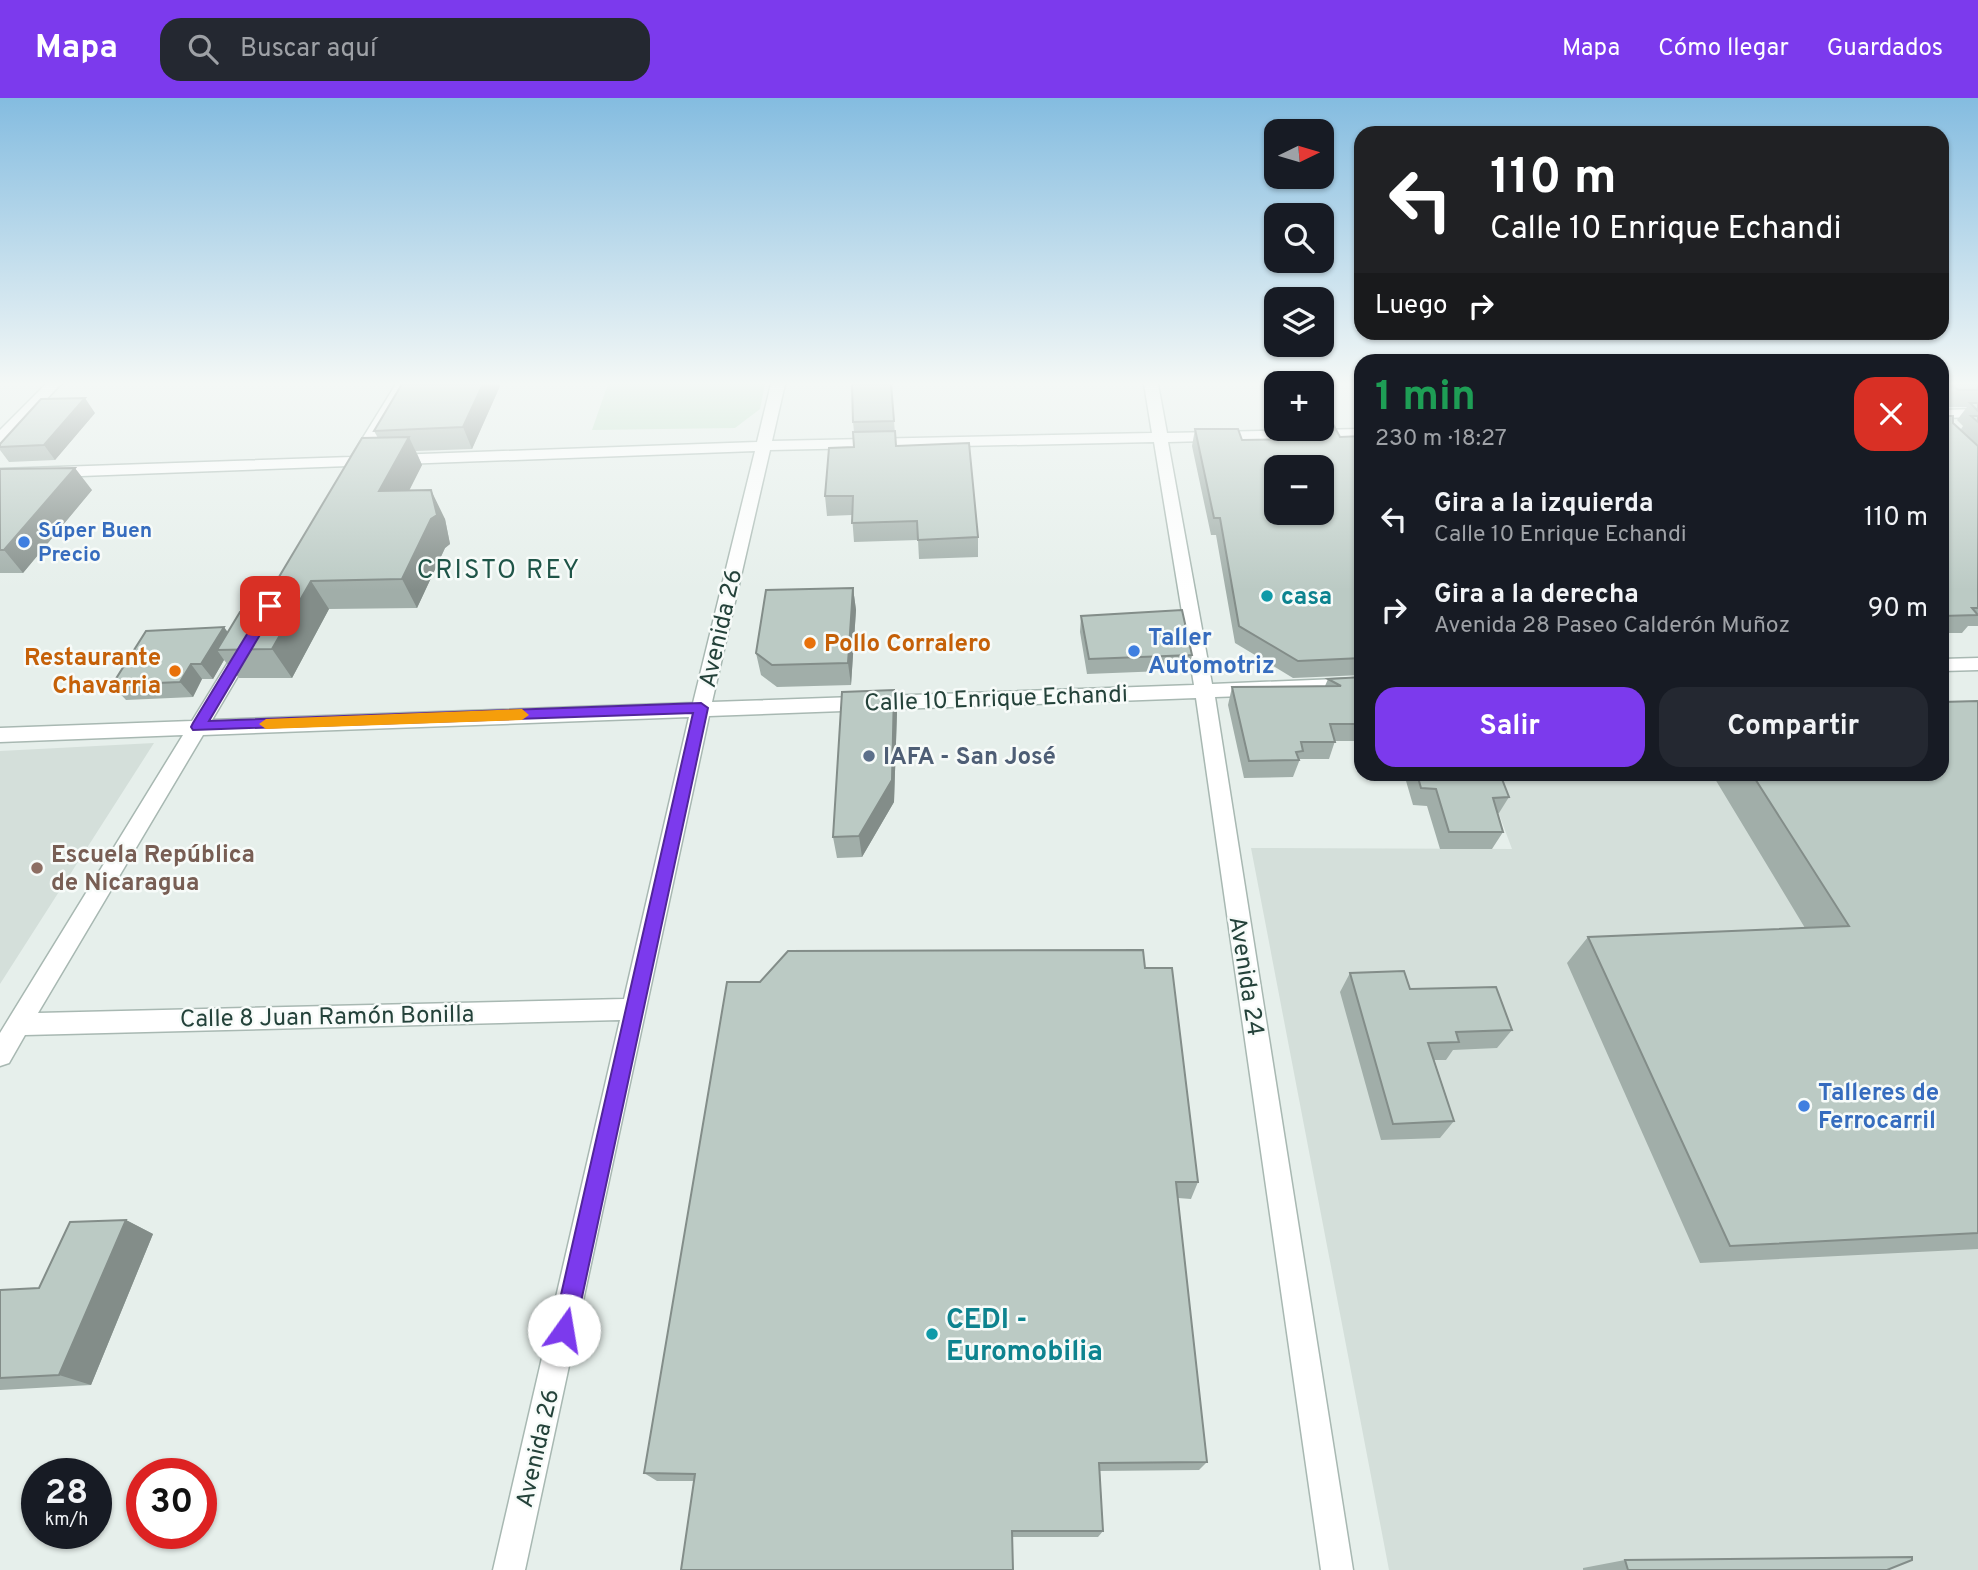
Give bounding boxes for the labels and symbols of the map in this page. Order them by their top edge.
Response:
north arrow [1264,119,1334,189]
place label: Súper Buen Precio [38,518,152,569]
marker: Súper Buen Precio [16,534,32,550]
district label: CRISTO REY [417,555,581,588]
street label: Avenida 26 [694,566,750,691]
pin [240,576,300,636]
place label: casa [1281,583,1332,613]
marker: casa [1259,588,1275,604]
place label: Taller Automotriz [1148,624,1275,682]
place label: Pollo Corralero [824,630,991,660]
marker: Pollo Corralero [802,635,818,651]
marker: Taller Automotriz [1126,643,1142,659]
place label: Restaurante Chavarria [24,644,161,702]
marker: Restaurante Chavarria [167,663,183,679]
street label: Calle 10 Enrique Echandi [864,680,1128,720]
place label: IAFA - San José [883,743,1056,773]
marker: IAFA - San José [861,748,877,764]
place label: Escuela República de Nicaragua [51,841,255,899]
marker: Escuela República de Nicaragua [29,860,45,876]
street label: Avenida 24 [1221,914,1269,1038]
street label: Calle 8 Juan Ramón Bonilla [180,1000,474,1036]
place label: Talleres de Ferrocarril [1818,1079,1939,1137]
marker: Talleres de Ferrocarril [1796,1098,1812,1114]
position arrow [527,1293,601,1367]
place label: CEDI - Euromobilia [946,1303,1103,1371]
marker: CEDI - Euromobilia [924,1326,940,1342]
street label: Avenida 26 [511,1386,567,1511]
speed limit sign: 30 [126,1458,217,1549]

